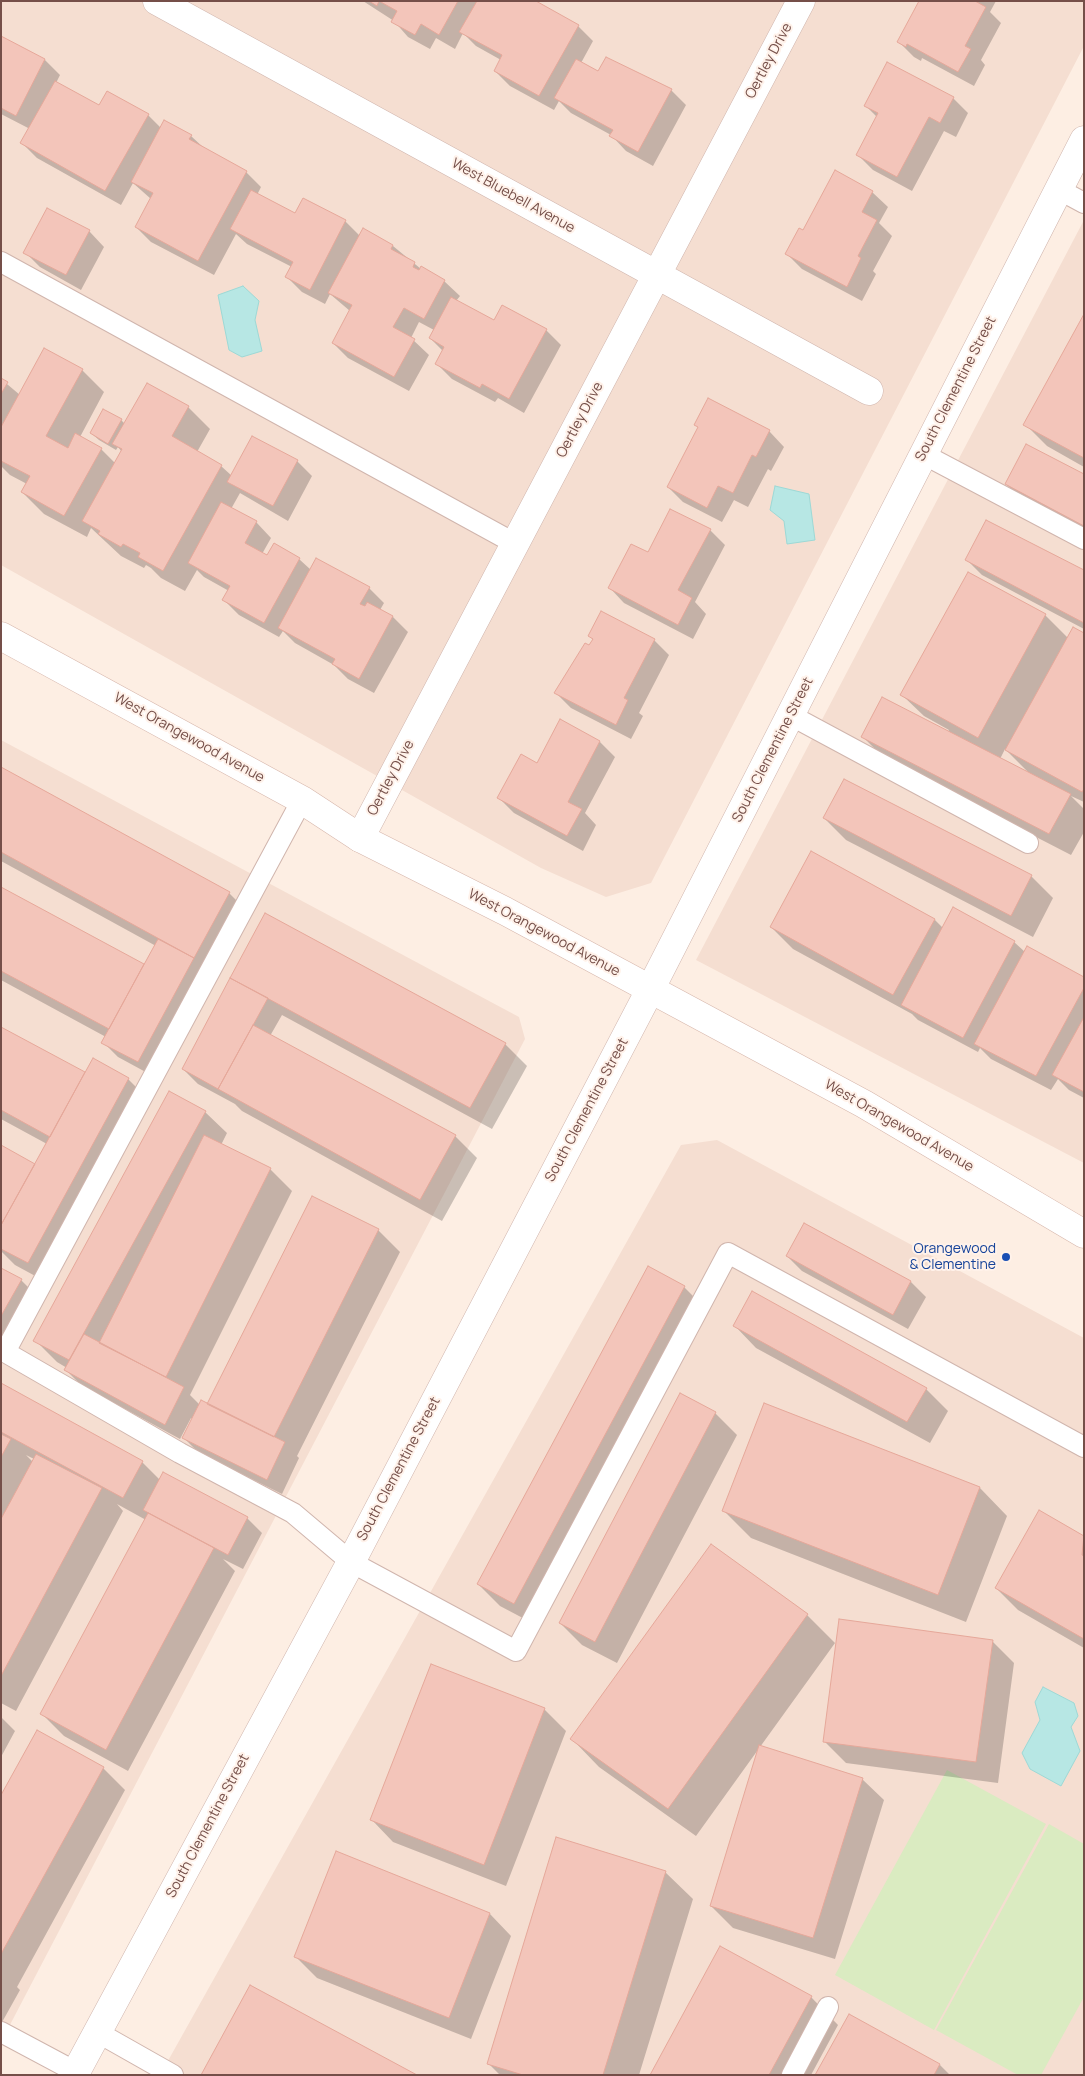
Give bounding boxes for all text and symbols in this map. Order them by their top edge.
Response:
street label: Oertley Drive [742,20,796,102]
street label: West Bluebell Avenue [448,155,578,237]
street label: South Clementine Street [912,314,1000,464]
street label: Oertley Drive [553,379,607,461]
street label: South Clementine Street [729,675,817,825]
street label: West Orangewood Avenue [111,690,267,786]
street label: Oertley Drive [364,737,418,819]
street label: West Orangewood Avenue [465,886,623,980]
street label: South Clementine Street [542,1035,632,1185]
street label: West Orangewood Avenue [821,1076,977,1176]
place label: Orangewood & Clementine [909,1241,996,1274]
marker: Orangewood & Clementine [1000,1251,1012,1263]
street label: South Clementine Street [354,1394,444,1544]
street label: South Clementine Street [163,1751,253,1901]

